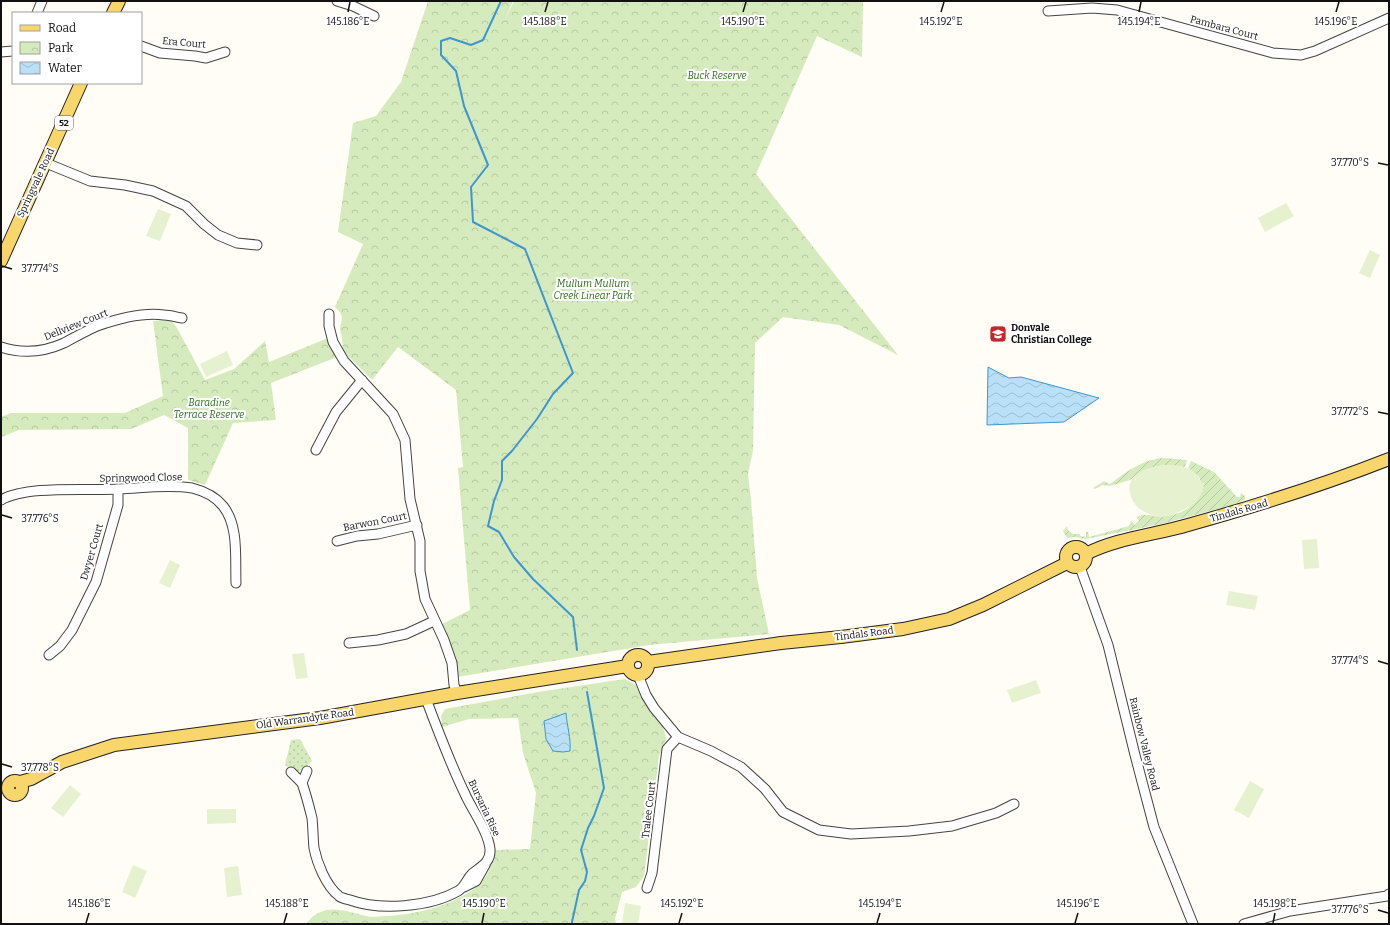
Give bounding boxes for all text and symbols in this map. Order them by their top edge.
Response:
legend [12,12,142,84]
street label: Pambara Court [1189,13,1260,43]
text: 145.186°E [326,16,370,28]
text: 145.188°E [523,16,567,28]
text: 145.190°E [721,16,765,28]
text: 145.192°E [920,16,962,28]
text: 145.194°E [1118,16,1160,28]
text: 145.196°E [1315,16,1357,28]
text: Road [48,21,76,35]
street label: Era Court [162,35,207,51]
text: Park [48,41,74,55]
text: Water [48,61,83,75]
park label: Buck Reserve [687,70,747,82]
road number: 52 [55,116,73,130]
street label: Springvale Road [15,146,57,220]
text: 37.770°S [1331,157,1369,169]
text: 37.774°S [21,263,59,275]
park label: Mullum Mullum Creek Linear Park [553,278,633,302]
street label: Dellview Court [42,307,110,343]
place label: Donvale Christian College [1011,322,1092,346]
school or university icon: Donvale Christian College [988,324,1008,344]
park label: Baradine Terrace Reserve [174,397,244,421]
text: 37.772°S [1331,406,1369,418]
street label: Springwood Close [99,471,183,485]
street label: Tindals Road [1209,497,1269,525]
street label: Barwon Court [342,510,408,534]
text: 37.776°S [21,513,59,525]
street label: Dwyer Court [78,522,106,582]
street label: Tindals Road [834,624,894,644]
text: 37.774°S [1331,655,1369,667]
street label: Rainbow Valley Road [1127,696,1161,792]
street label: Old Warrandyte Road [255,706,355,732]
text: 37.778°S [21,762,59,774]
street label: Bursaria Rise [466,778,502,838]
street label: Tralee Court [640,781,658,839]
text: 145.186°E [67,898,111,910]
text: 145.188°E [265,898,309,910]
text: 145.190°E [462,898,506,910]
text: 145.192°E [661,898,703,910]
text: 145.194°E [859,898,901,910]
text: 145.196°E [1057,898,1099,910]
text: 145.198°E [1253,898,1297,910]
text: 37.776°S [1331,904,1369,916]

